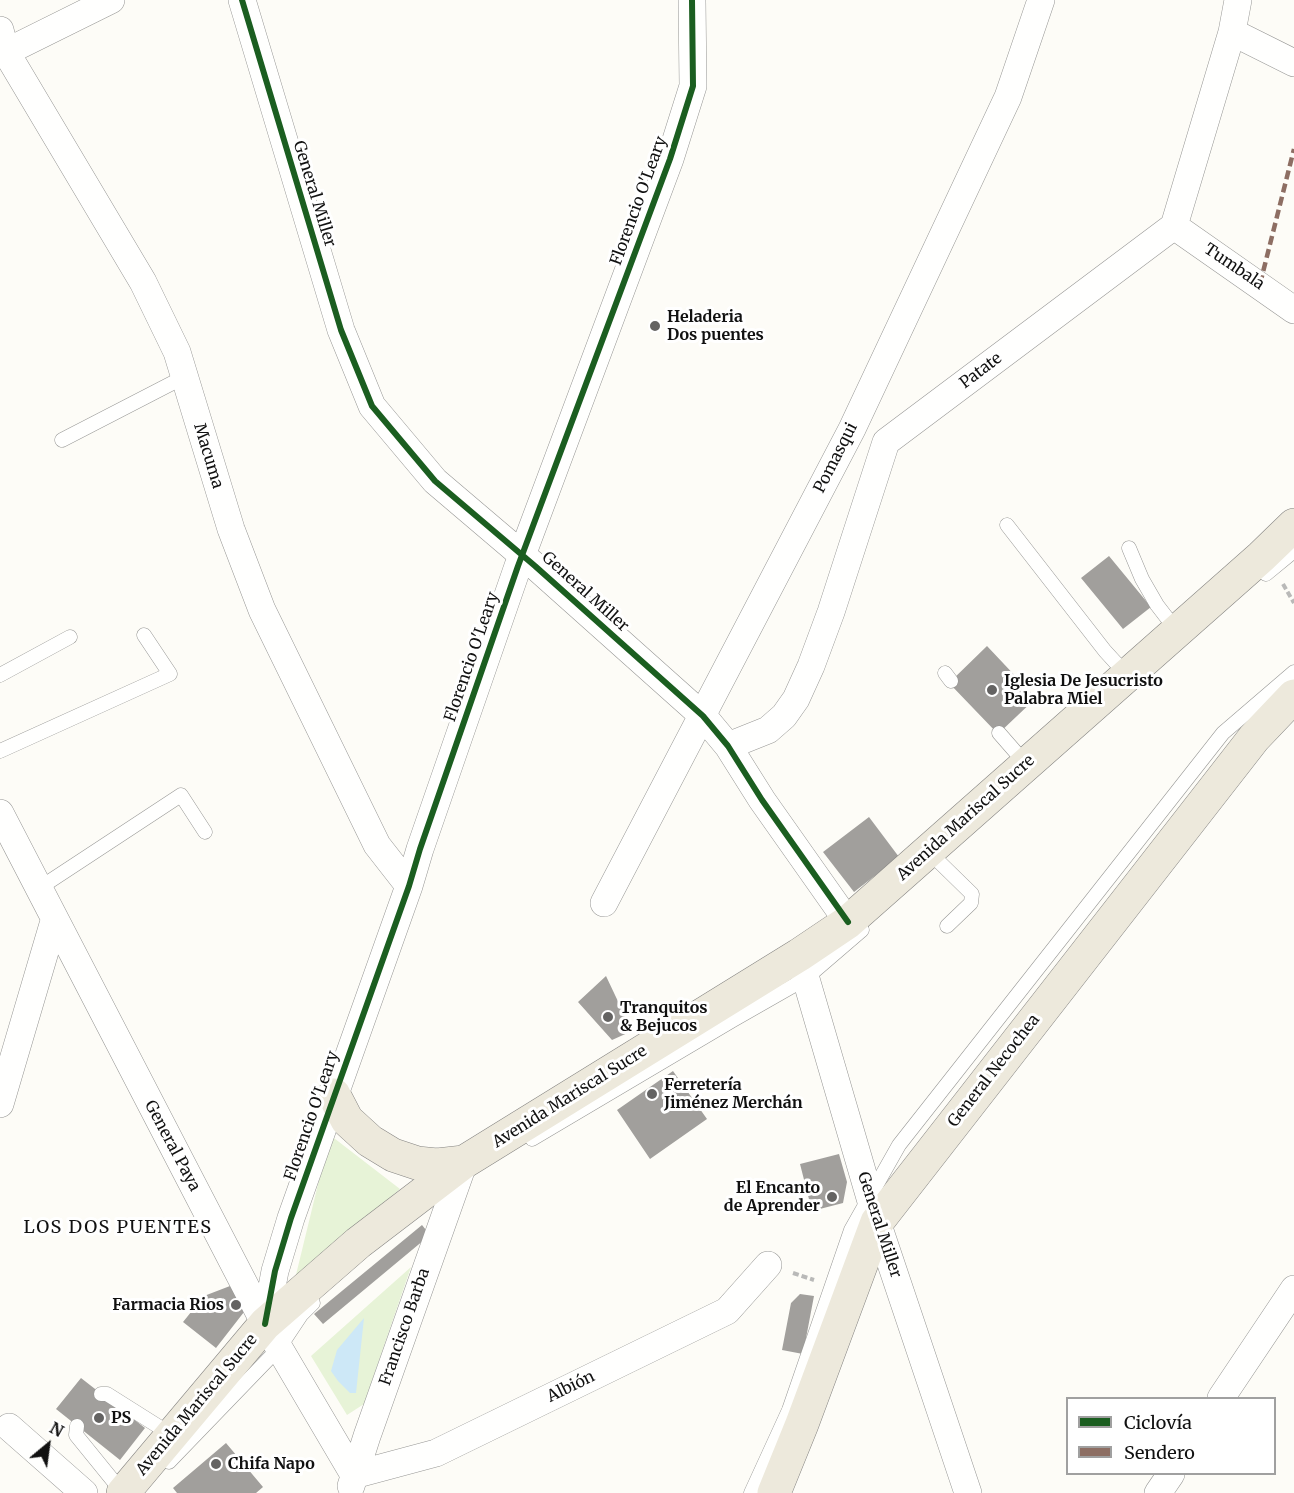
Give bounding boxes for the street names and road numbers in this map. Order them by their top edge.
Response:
street label: Florencio O'Leary [607,134,671,268]
street label: General Miller [289,139,339,249]
street label: Tumbala [1200,240,1268,294]
street label: Patate [956,349,1006,393]
street label: Pomasqui [810,420,862,496]
street label: Macuma [189,421,227,491]
street label: General Miller [538,548,632,636]
street label: Florencio O'Leary [441,590,503,724]
street label: Avenida Mariscal Sucre [893,751,1039,885]
street label: General Necochea [944,1011,1044,1131]
street label: Avenida Mariscal Sucre [489,1042,651,1152]
street label: Florencio O'Leary [281,1049,343,1183]
street label: General Paya [140,1097,204,1195]
street label: General Miller [853,1170,905,1280]
street label: Francisco Barba [376,1266,434,1388]
street label: Avenida Mariscal Sucre [132,1331,262,1479]
street label: Albión [544,1367,598,1407]

